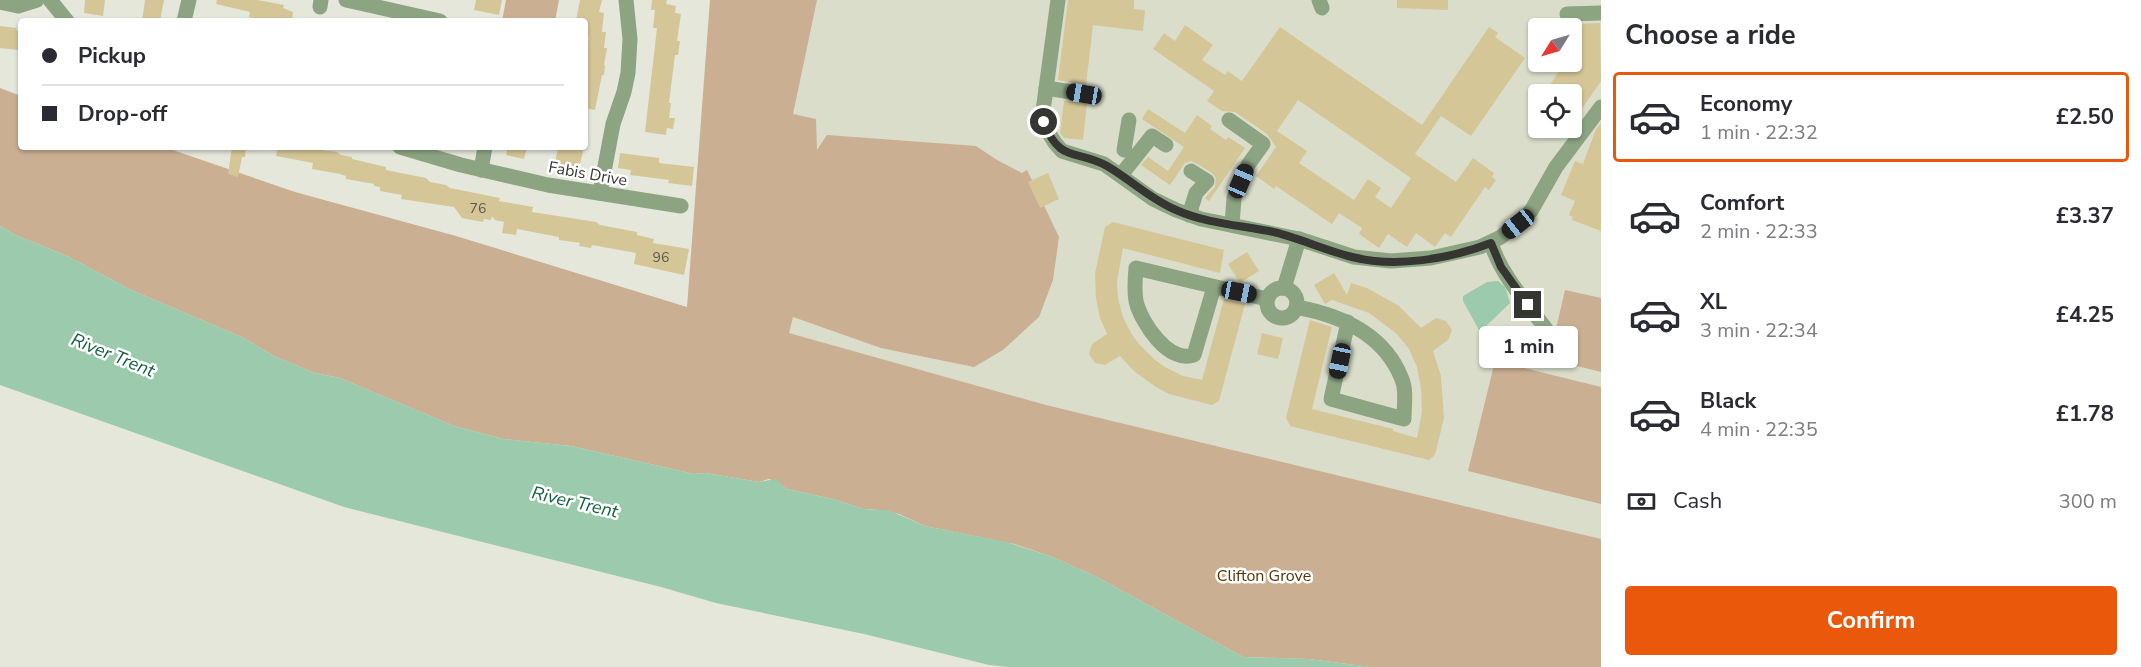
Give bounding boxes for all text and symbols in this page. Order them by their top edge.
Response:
text: Choose a ride [1625,17,1796,54]
north arrow [1528,18,1582,72]
map controls [1528,18,1582,138]
text: Pickup [78,41,146,71]
car [1065,82,1103,106]
button: locate [1528,84,1582,138]
text: Economy [1700,89,1792,119]
icon: car [1628,90,1682,144]
text: Drop-off [78,99,167,129]
text: £2.50 [2056,102,2114,132]
route start [1030,108,1057,135]
text: 1 min · 22:32 [1700,119,1818,146]
street label: Fabis Drive [547,156,629,192]
car [1226,161,1256,201]
text: Comfort [1700,188,1784,218]
icon: car [1628,189,1682,243]
house number: 76 [470,199,486,218]
text: £3.37 [2056,201,2114,231]
car [1498,206,1538,242]
text: 2 min · 22:33 [1700,218,1818,245]
house number: 96 [653,248,669,267]
car [1220,280,1258,304]
text: XL [1700,287,1727,317]
icon: car [1628,288,1682,342]
route end [1514,291,1541,318]
text: £4.25 [2056,300,2114,330]
text: 3 min · 22:34 [1700,317,1818,344]
callout: 1 min [1478,326,1577,368]
water label: River Trent [68,327,159,383]
text: 1 min [1503,333,1554,360]
car [1327,342,1353,380]
text: Black [1700,386,1756,416]
icon: car [1628,387,1682,441]
text: £1.78 [2056,399,2114,429]
text: 4 min · 22:35 [1700,416,1818,443]
water label: River Trent [529,480,621,524]
icon: cash [1625,485,1658,518]
text: Cash [1673,486,1722,516]
text: 300 m [2059,488,2117,515]
park label: Clifton Grove [1217,565,1311,587]
button: Confirm [1625,586,2117,655]

